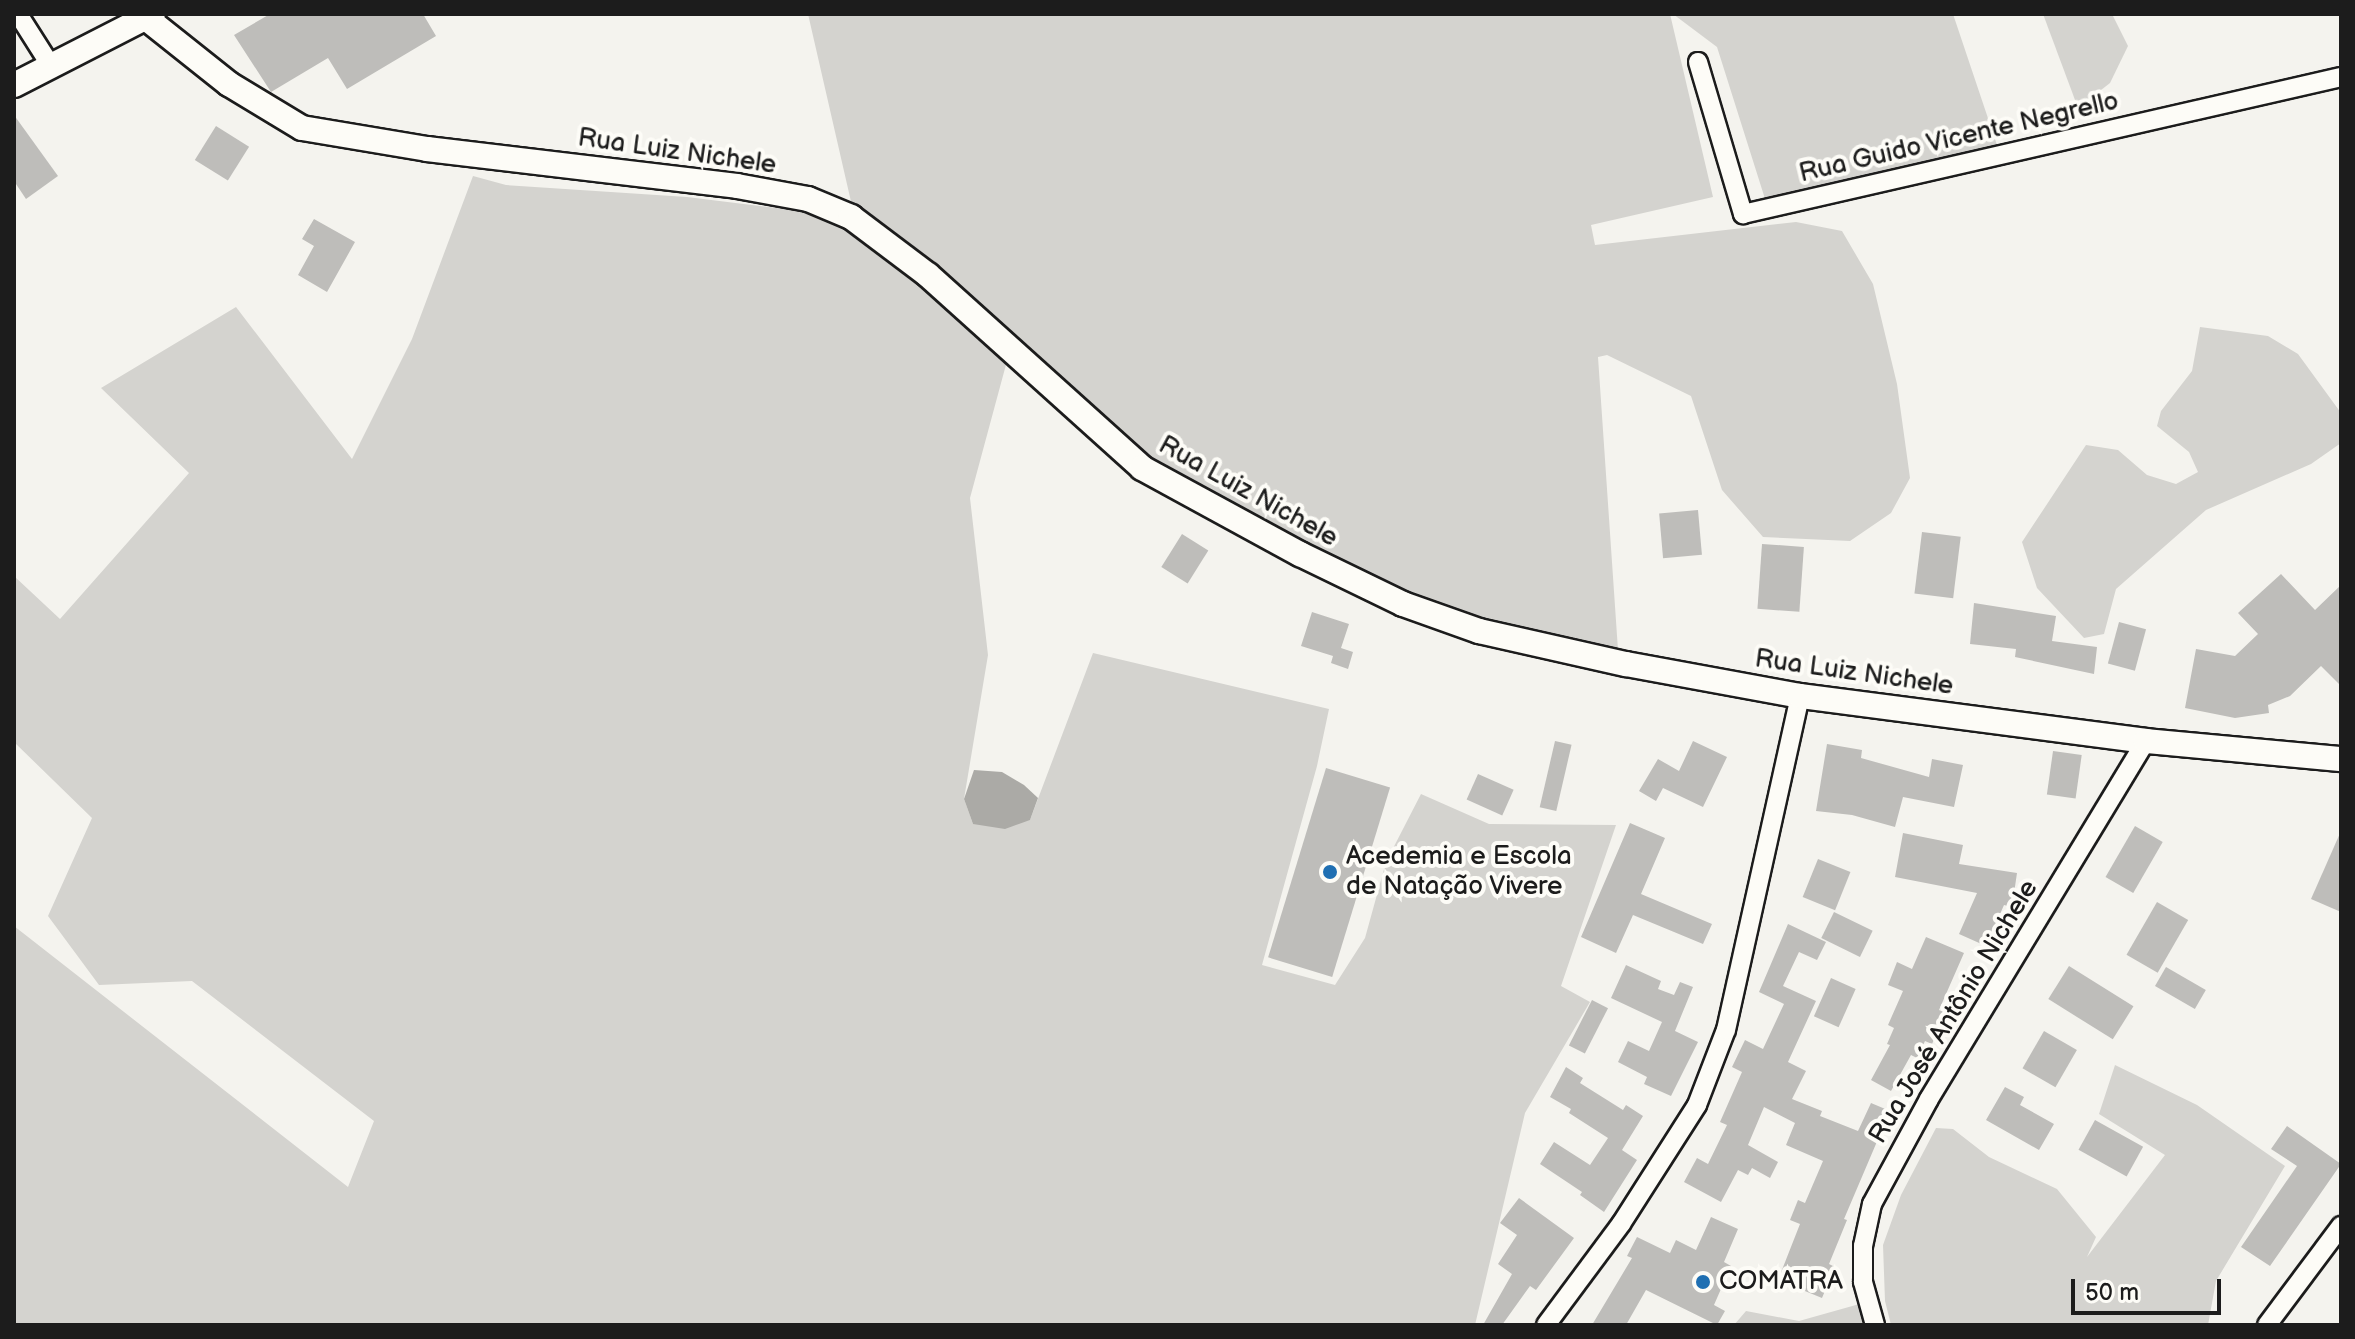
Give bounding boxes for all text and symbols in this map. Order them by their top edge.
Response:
street label: Rua Guido Vicente Negrello [1796,86,2122,190]
street label: Rua Luiz Nichele [576,123,778,181]
street label: Rua Luiz Nichele [1153,430,1343,554]
street label: Rua Luiz Nichele [1753,644,1955,702]
place label: Acedemia e Escola de Natação Vivere [1346,841,1572,902]
marker: Acedemia e Escola de Natação Vivere [1321,863,1339,881]
street label: Rua José Antônio Nichele [1863,874,2045,1150]
scale bar [2075,1263,2225,1313]
place label: COMATRA [1719,1266,1843,1298]
marker: COMATRA [1694,1273,1712,1291]
text: 50 m [2085,1278,2139,1307]

